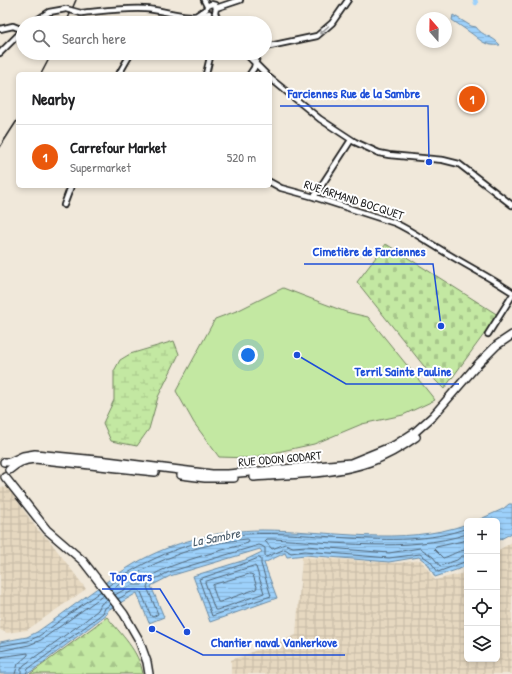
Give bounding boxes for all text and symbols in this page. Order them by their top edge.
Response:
north arrow [416,12,452,48]
search box [16,16,272,60]
one-way arrow [319,25,329,35]
icon: search [30,27,52,49]
text: Search here [62,28,126,49]
callout: Farciennes Rue de la Sambre [280,81,428,106]
text: Farciennes Rue de la Sambre [287,84,421,102]
pin: 1 [459,84,485,114]
text: Nearby [32,87,75,110]
text: Carrefour Market [70,137,166,158]
text: 1 [43,148,47,166]
text: 520 m [227,148,256,166]
text: Supermarket [70,158,131,176]
street label: RUE ARMAND BOCQUET [302,175,407,224]
callout: Cimetière de Farciennes [304,239,433,264]
text: Cimetière de Farciennes [312,242,426,260]
your location [238,345,258,365]
callout: Terril Sainte Pauline [346,359,459,384]
text: Terril Sainte Pauline [353,362,452,380]
street label: RUE ODON GODART [238,446,323,471]
map controls [464,518,500,662]
button: + [464,518,500,554]
water label: La Sambre [191,523,242,550]
button: − [464,554,500,590]
callout: Top Cars [102,564,160,589]
text: Top Cars [109,567,152,586]
button: locate [464,590,500,626]
button: layers [464,626,500,662]
callout: Chantier naval Vankerkove [203,630,345,655]
text: Chantier naval Vankerkove [211,633,338,651]

